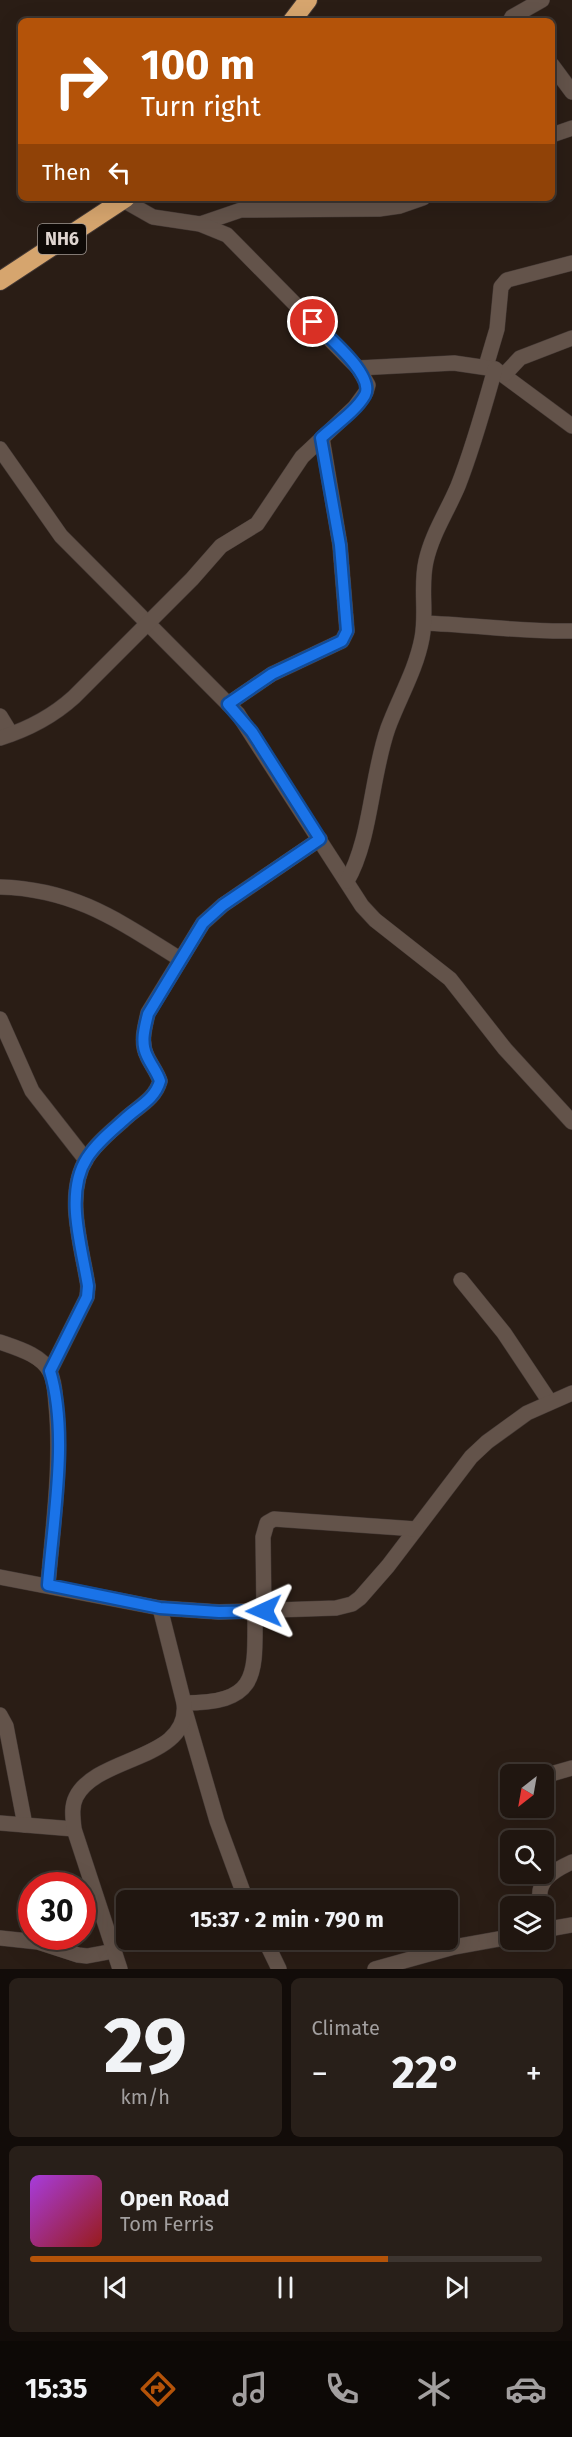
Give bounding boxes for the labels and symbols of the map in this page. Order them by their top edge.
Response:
road number: NH6 [38,224,86,254]
pin [287,296,338,347]
position arrow [232,1579,296,1643]
north arrow [500,1764,554,1818]
speed limit sign: 30 [18,1872,96,1950]

